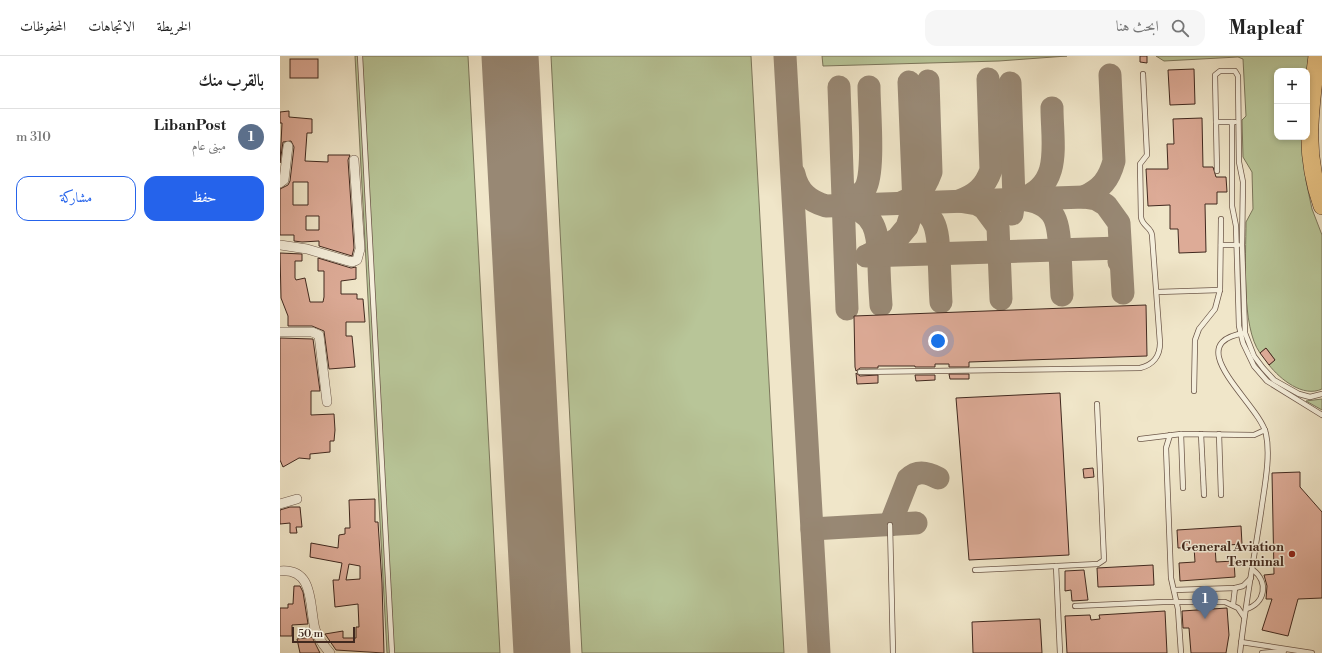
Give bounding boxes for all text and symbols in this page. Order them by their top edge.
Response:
search box [925,10,1205,46]
text: Mapleaf [1229,16,1302,40]
text: ابحث هنا [1116,17,1159,36]
icon: search [1169,17,1191,39]
text: المحفوظات [20,18,66,36]
text: الاتجاهات [88,18,135,36]
text: الخريطة [157,18,191,36]
map controls [1274,68,1310,140]
button: + [1274,68,1310,104]
text: بالقرب منك [198,70,264,92]
button: − [1274,104,1310,140]
text: LibanPost [154,116,226,135]
text: 310 m [16,129,51,145]
text: 1 [248,129,254,145]
text: مبنى عام [192,138,226,154]
button: مشاركة [16,176,136,221]
button: حفظ [144,176,264,221]
your location [928,331,948,351]
place label: General Aviation Terminal [1181,539,1285,570]
marker: General Aviation Terminal [1287,549,1297,559]
pin: 1 [1192,586,1218,619]
scale bar [292,625,355,644]
text: 50 m [298,627,323,641]

